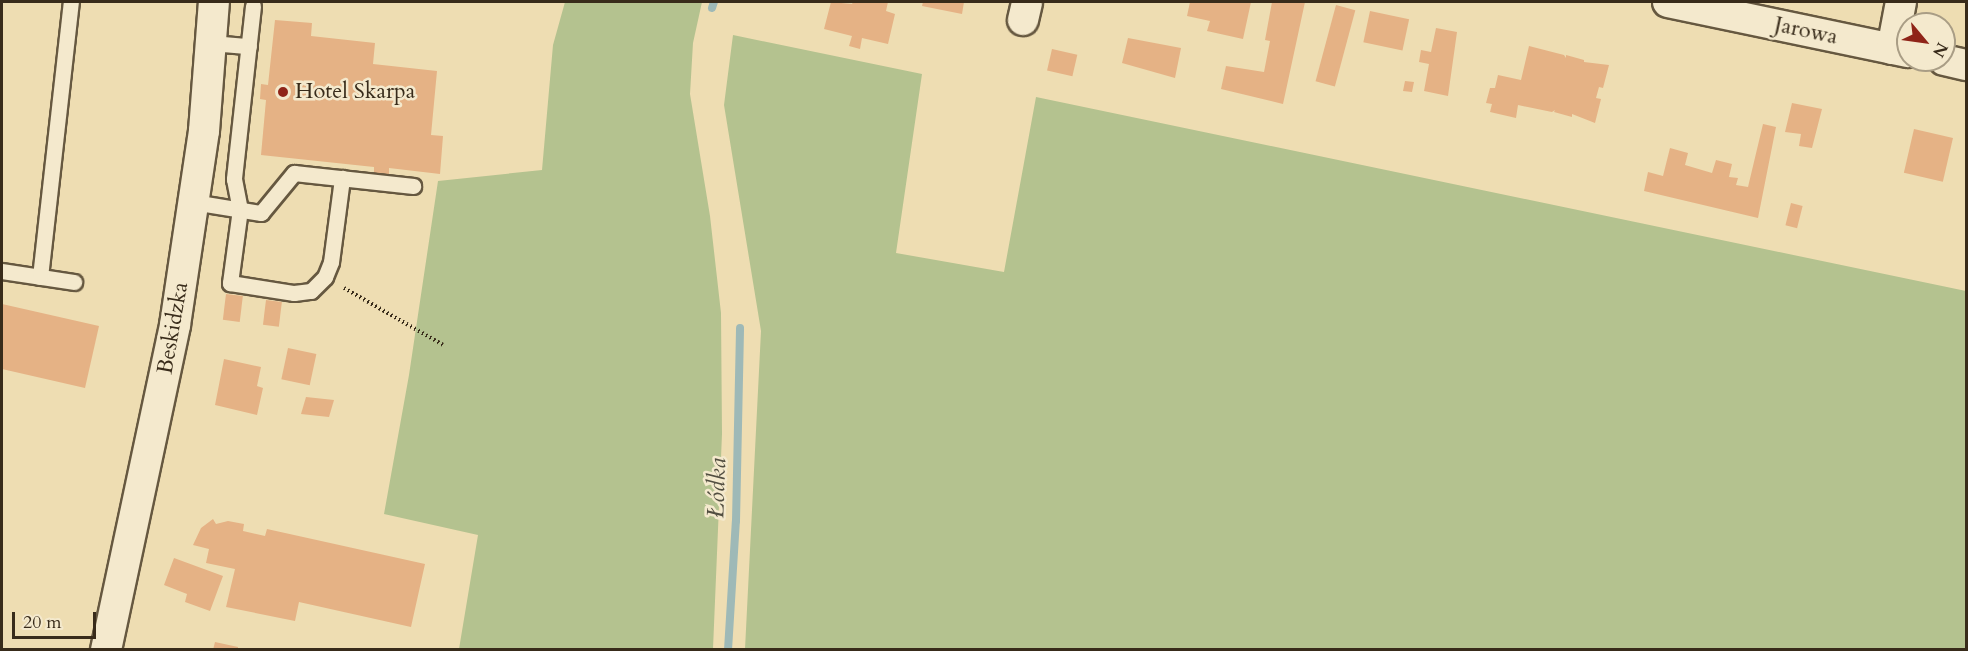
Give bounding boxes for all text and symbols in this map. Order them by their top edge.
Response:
street label: Jarowa [1772,11,1840,51]
north arrow [1896,12,1956,72]
text: N [1927,38,1953,61]
place label: Hotel Skarpa [295,79,415,105]
marker: Hotel Skarpa [276,85,290,99]
street label: Beskidzka [152,280,194,376]
water label: Łódka [702,457,732,519]
scale bar [15,600,99,638]
text: 20 m [23,610,62,635]

